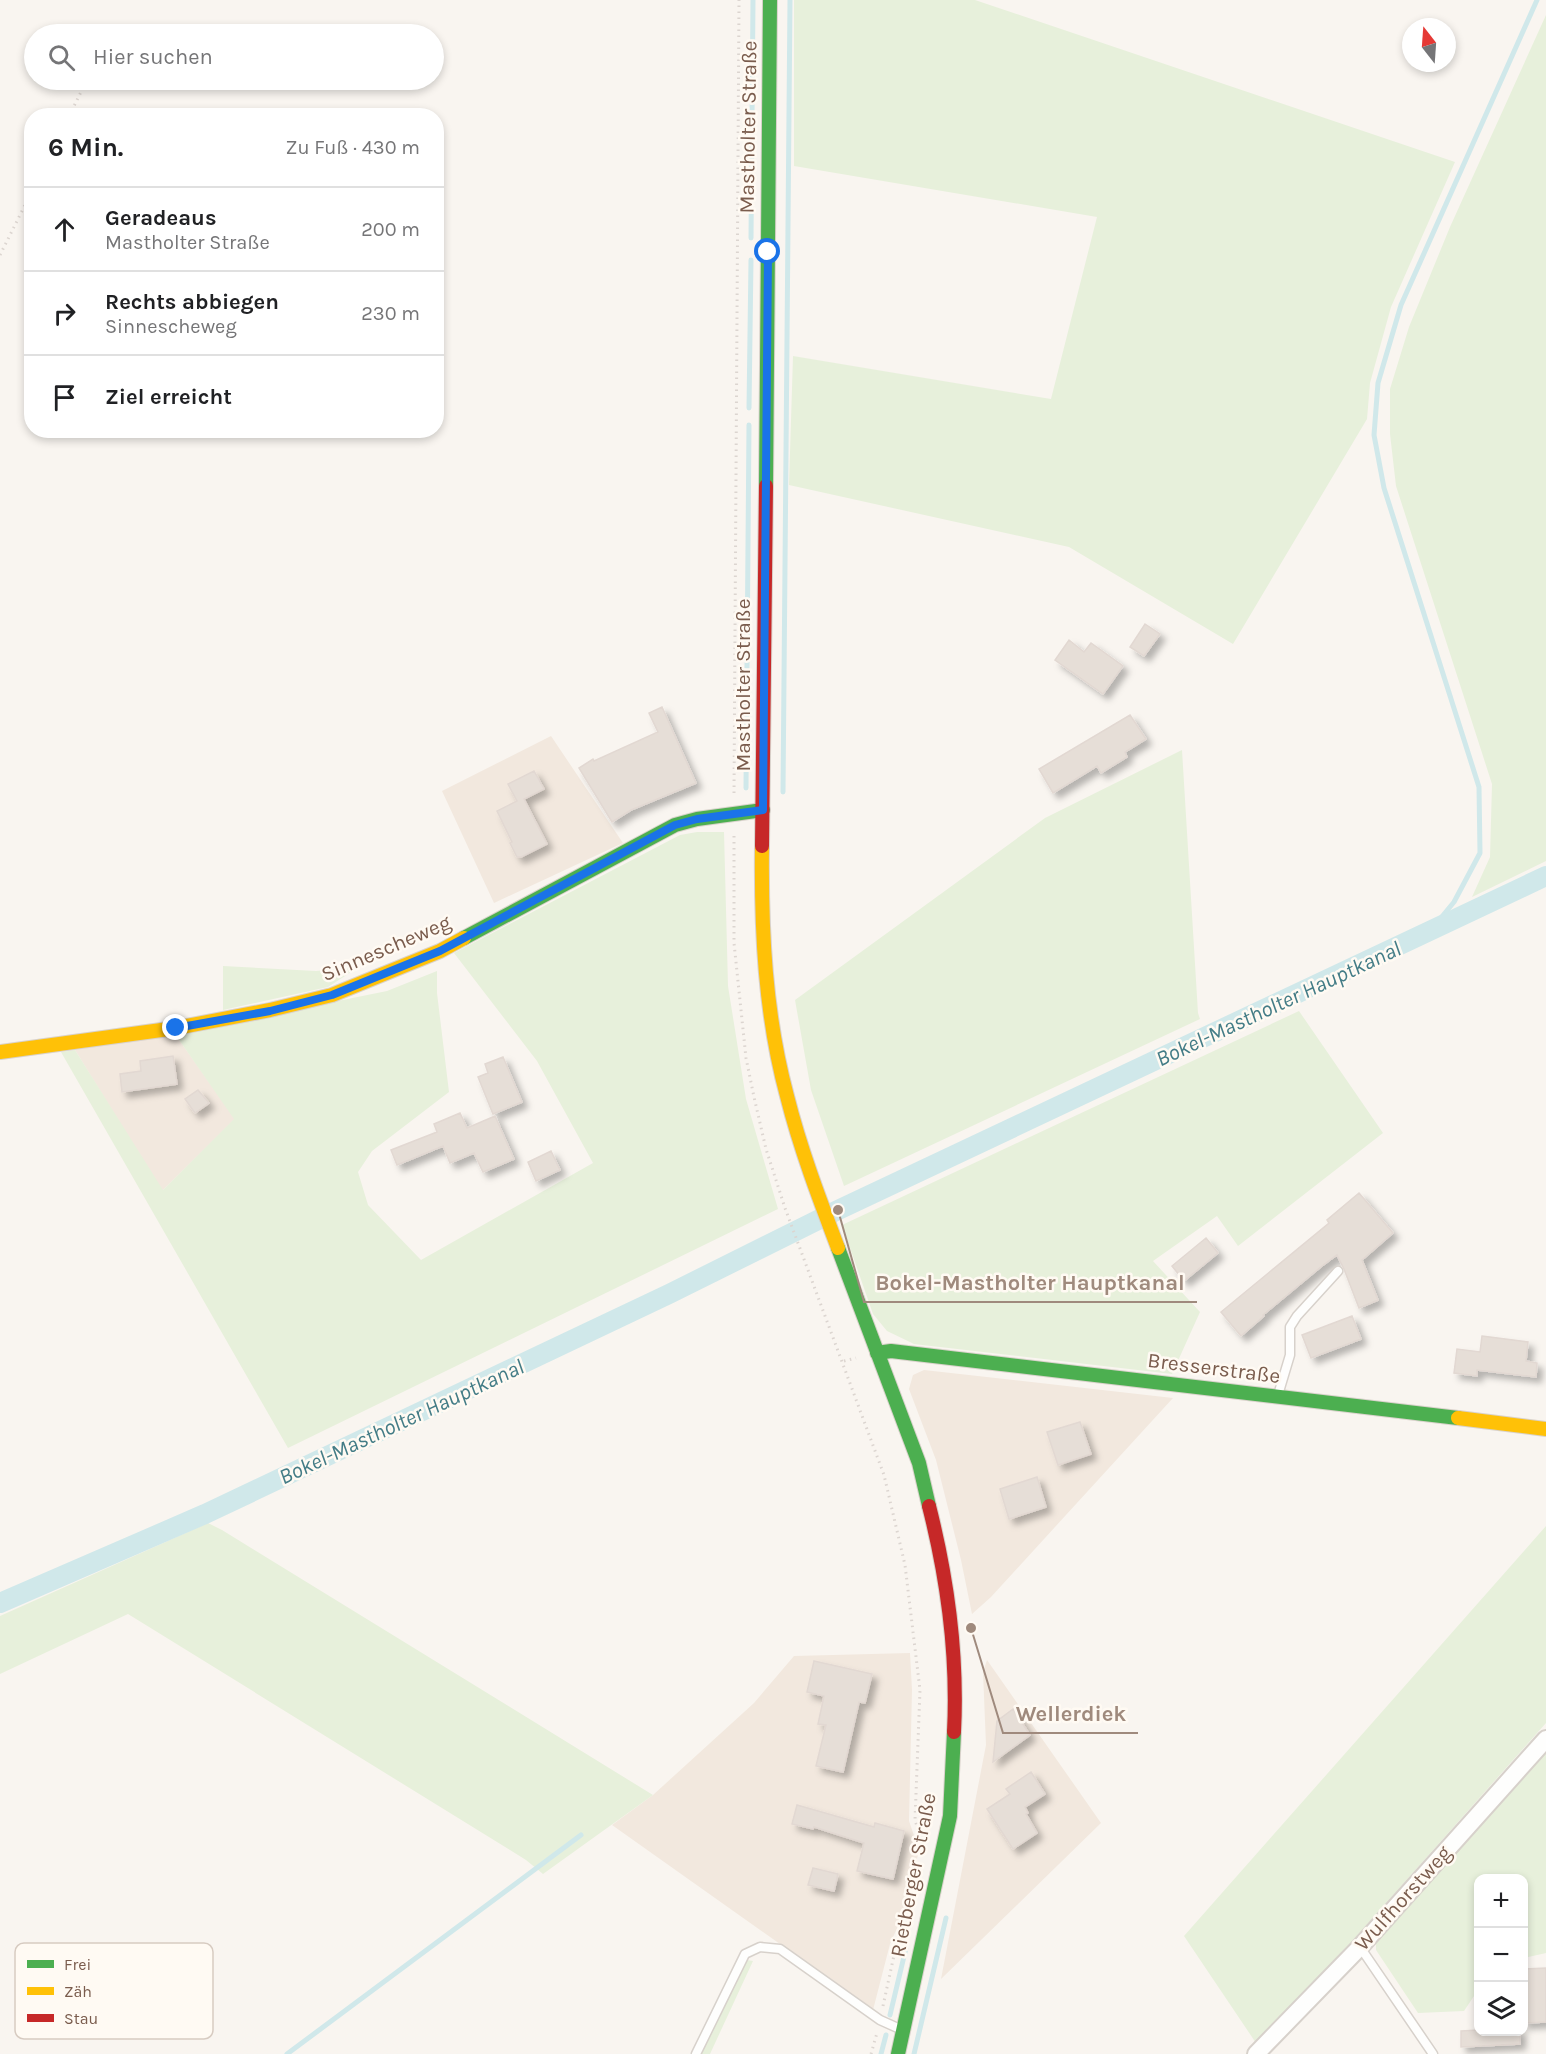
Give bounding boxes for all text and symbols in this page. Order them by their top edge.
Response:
north arrow [1402,18,1456,72]
search box [24,24,444,90]
street label: Mastholter Straße [734,40,762,214]
icon: search [45,41,78,74]
text: Hier suchen [93,44,213,70]
text: 6 Min. [48,132,123,163]
text: Zu Fuß · 430 m [286,136,420,159]
text: Geradeaus [105,205,217,231]
icon: ahead [48,213,81,246]
text: 200 m [361,218,420,241]
text: Mastholter Straße [105,231,270,254]
route start [754,238,780,264]
text: Rechts abbiegen [105,289,279,315]
icon: right [48,297,81,330]
text: 230 m [361,302,420,325]
text: Sinnescheweg [105,315,237,338]
icon: arrive [48,381,81,414]
text: Ziel erreicht [105,384,232,410]
street label: Mastholter Straße [731,599,755,771]
street label: Sinnescheweg [318,910,454,986]
water label: Bokel-Mastholter Hauptkanal [1152,936,1405,1072]
route end [162,1014,188,1040]
callout: Bokel-Mastholter Hauptkanal [864,1262,1197,1302]
text: Bokel-Mastholter Hauptkanal [875,1270,1185,1296]
street label: Bresserstraße [1146,1348,1282,1388]
water label: Bokel-Mastholter Hauptkanal [275,1354,528,1490]
callout: Wellerdiek [1003,1693,1138,1733]
text: Wellerdiek [1016,1701,1126,1727]
street label: Rietberger Straße [885,1791,941,1959]
street label: Wulfhorstweg [1350,1841,1456,1955]
map controls [1474,1874,1528,2036]
button: + [1474,1874,1528,1928]
button: − [1474,1928,1528,1982]
legend [15,1943,213,2039]
text: Frei [64,1955,91,1974]
text: Zäh [64,1982,92,2001]
button: layers [1474,1982,1528,2036]
text: Stau [64,2009,98,2028]

